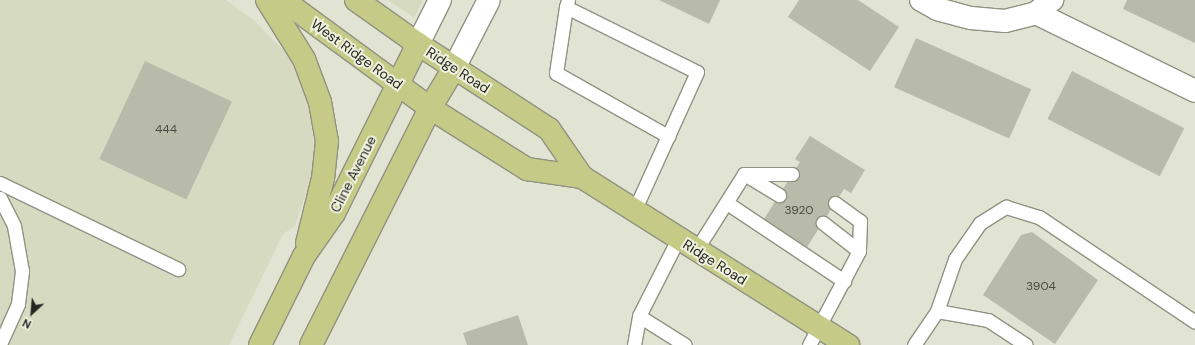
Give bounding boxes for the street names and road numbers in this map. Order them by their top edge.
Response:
street label: West Ridge Road [308,15,406,93]
street label: Ridge Road [423,43,493,97]
street label: Cline Avenue [326,133,380,215]
street label: Ridge Road [680,236,750,288]

